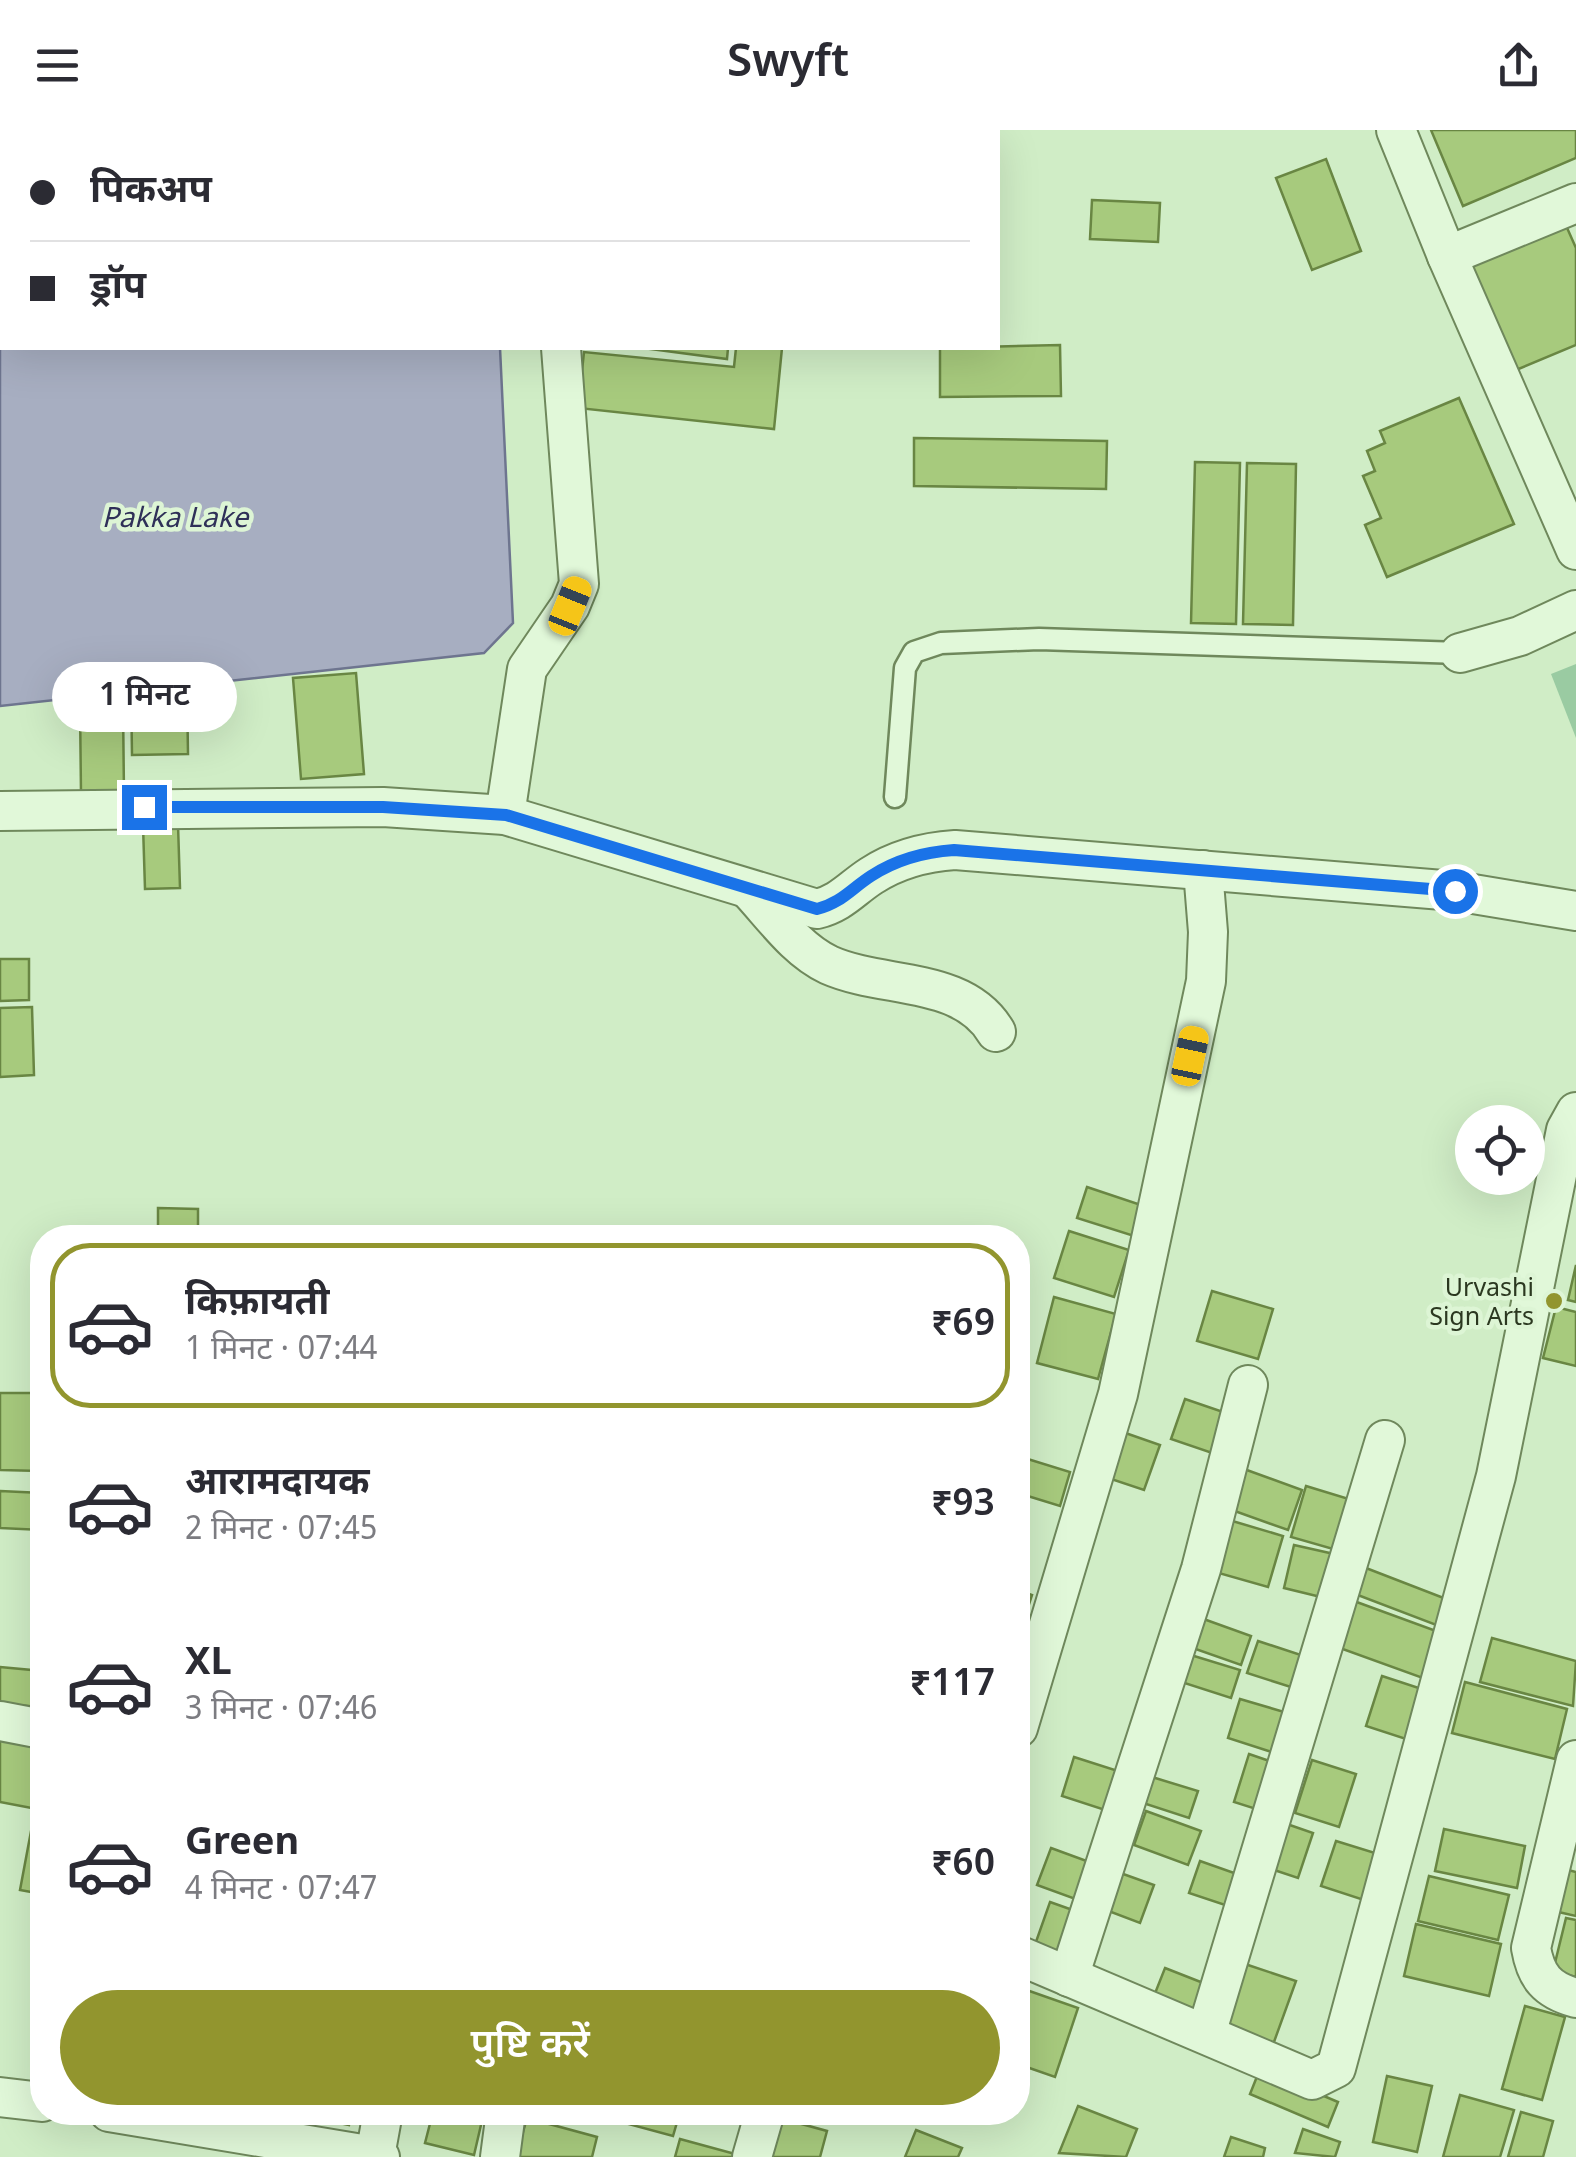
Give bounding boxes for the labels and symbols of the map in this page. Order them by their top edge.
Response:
water label: Pakka Lake [102,502,250,538]
car [545,573,595,639]
callout: 1 मिनट [52,662,236,732]
route end [122,785,167,830]
route start [1433,869,1478,914]
car [1169,1024,1211,1088]
place label: Urvashi Sign Arts [1429,1274,1534,1335]
marker: Urvashi Sign Arts [1543,1290,1565,1312]

